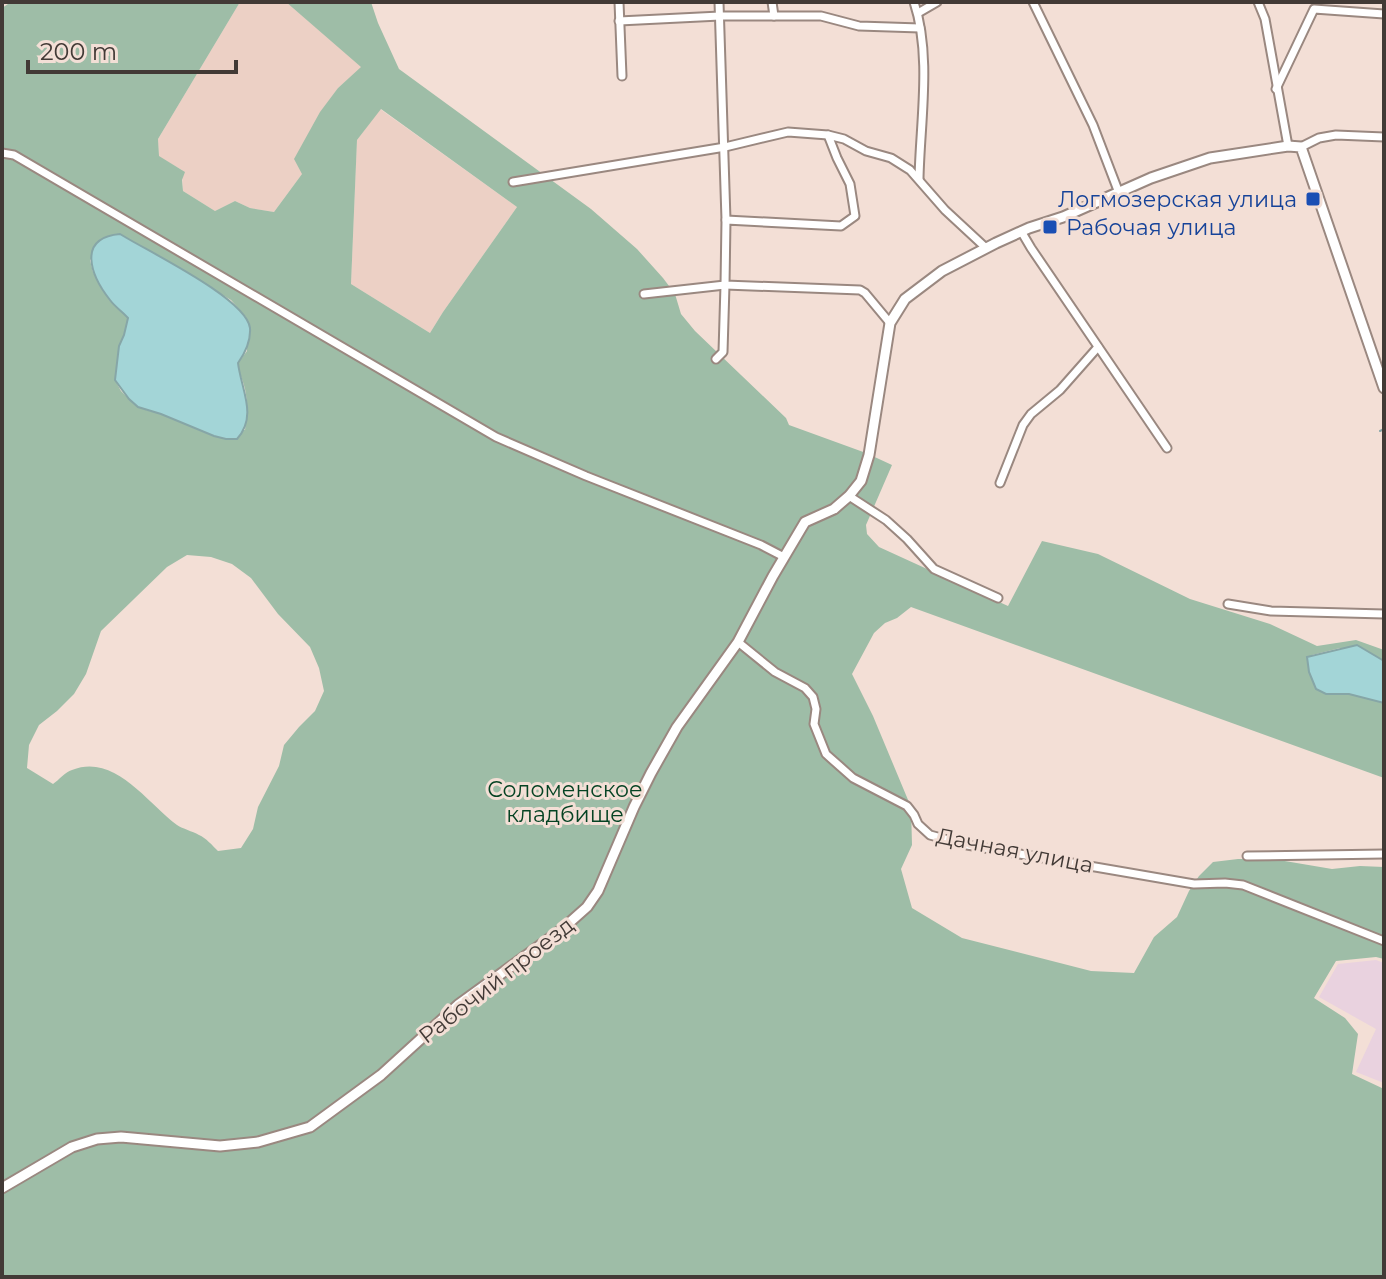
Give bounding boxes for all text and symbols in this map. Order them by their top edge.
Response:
scale bar [28,24,236,74]
text: 200 m [40,37,117,66]
place label: Логмозерская улица [1058,186,1297,213]
marker: Логмозерская улица [1304,190,1322,208]
place label: Рабочая улица [1066,214,1236,241]
marker: Рабочая улица [1041,218,1059,236]
park label: Соломенское кладбище [487,776,643,828]
street label: Дачная улица [934,822,1095,879]
street label: Рабочий проезд [413,911,579,1049]

